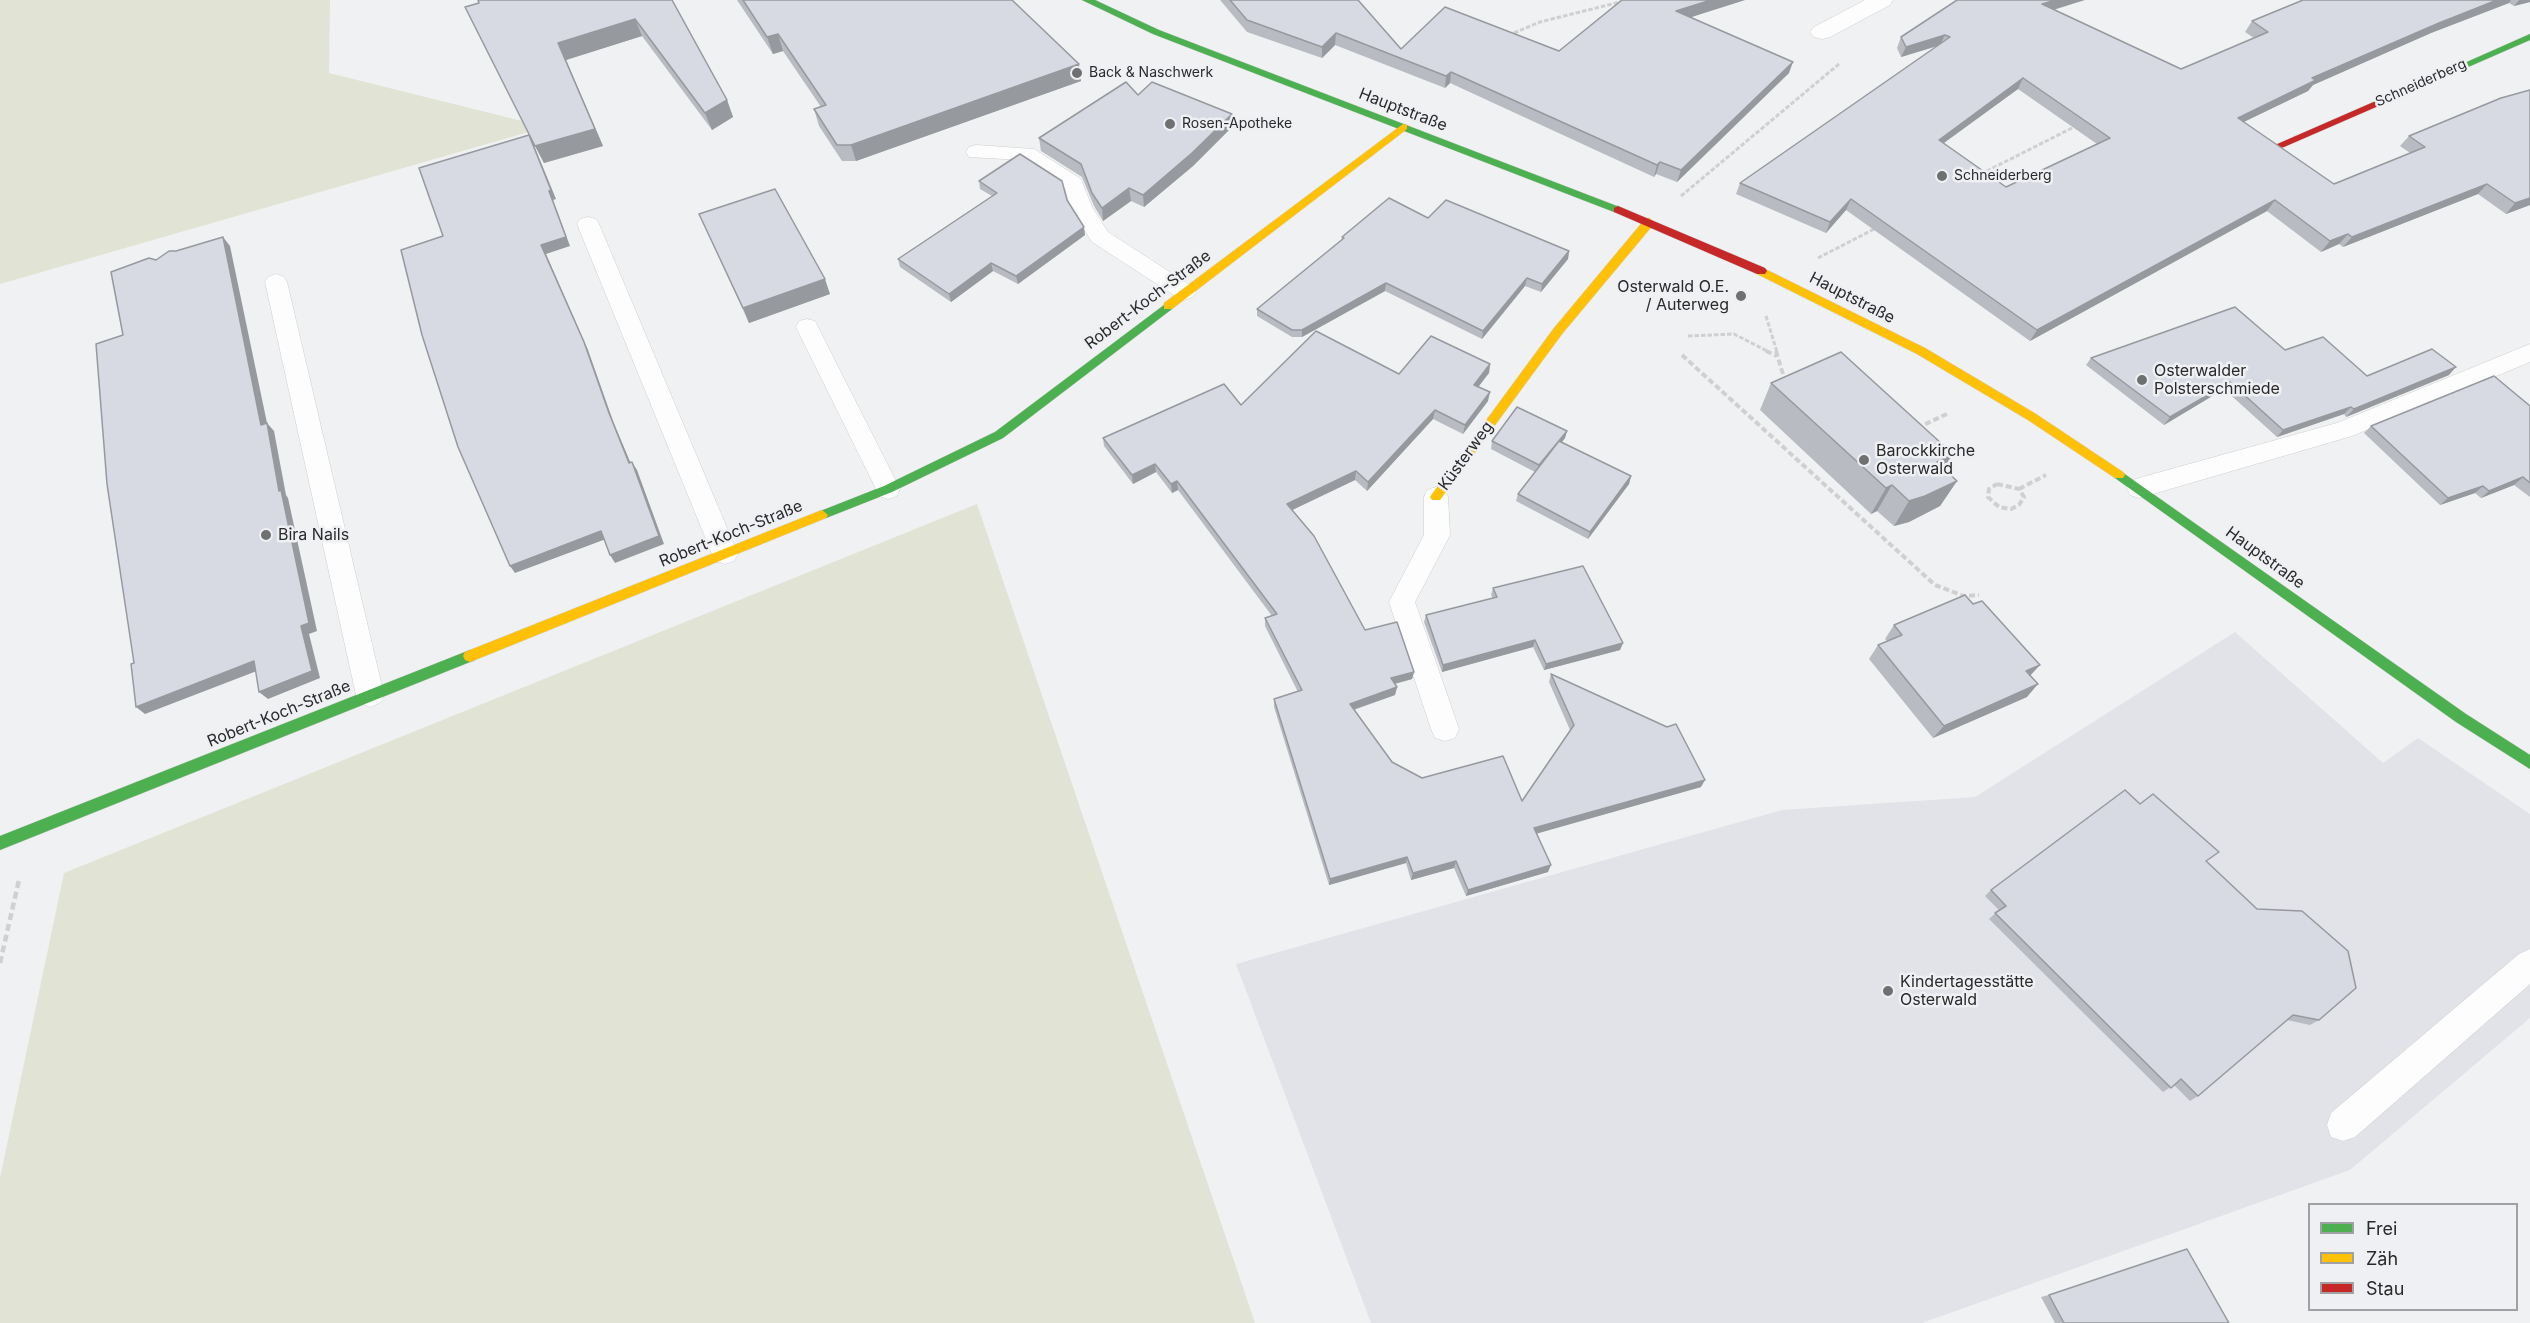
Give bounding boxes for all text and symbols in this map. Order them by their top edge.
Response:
street label: Schneiderberg [2373,55,2469,111]
place label: Back & Naschwerk [1089,65,1213,81]
marker: Back & Naschwerk [1070,66,1084,80]
street label: Hauptstraße [1356,84,1450,136]
place label: Rosen-Apotheke [1182,116,1292,132]
marker: Rosen-Apotheke [1163,117,1177,131]
place label: Schneiderberg [1954,168,2052,184]
marker: Schneiderberg [1935,169,1949,183]
street label: Robert-Koch-Straße [1081,246,1215,354]
street label: Hauptstraße [1806,268,1898,328]
place label: Osterwald O.E. / Auterweg [1617,277,1729,315]
marker: Osterwald O.E. / Auterweg [1734,289,1748,303]
place label: Osterwalder Polsterschmiede [2154,361,2280,399]
marker: Osterwalder Polsterschmiede [2135,373,2149,387]
street label: Küsterweg [1435,418,1497,494]
place label: Barockkirche Osterwald [1876,441,1975,479]
marker: Barockkirche Osterwald [1857,453,1871,467]
street label: Robert-Koch-Straße [657,496,805,572]
street label: Hauptstraße [2222,523,2308,593]
place label: Bira Nails [278,525,349,545]
marker: Bira Nails [259,528,273,542]
street label: Robert-Koch-Straße [205,676,353,752]
place label: Kindertagesstätte Osterwald [1900,972,2034,1010]
marker: Kindertagesstätte Osterwald [1881,984,1895,998]
legend [2308,1203,2518,1311]
text: Frei [2366,1218,2397,1239]
text: Zäh [2366,1248,2398,1269]
text: Stau [2366,1278,2404,1299]

